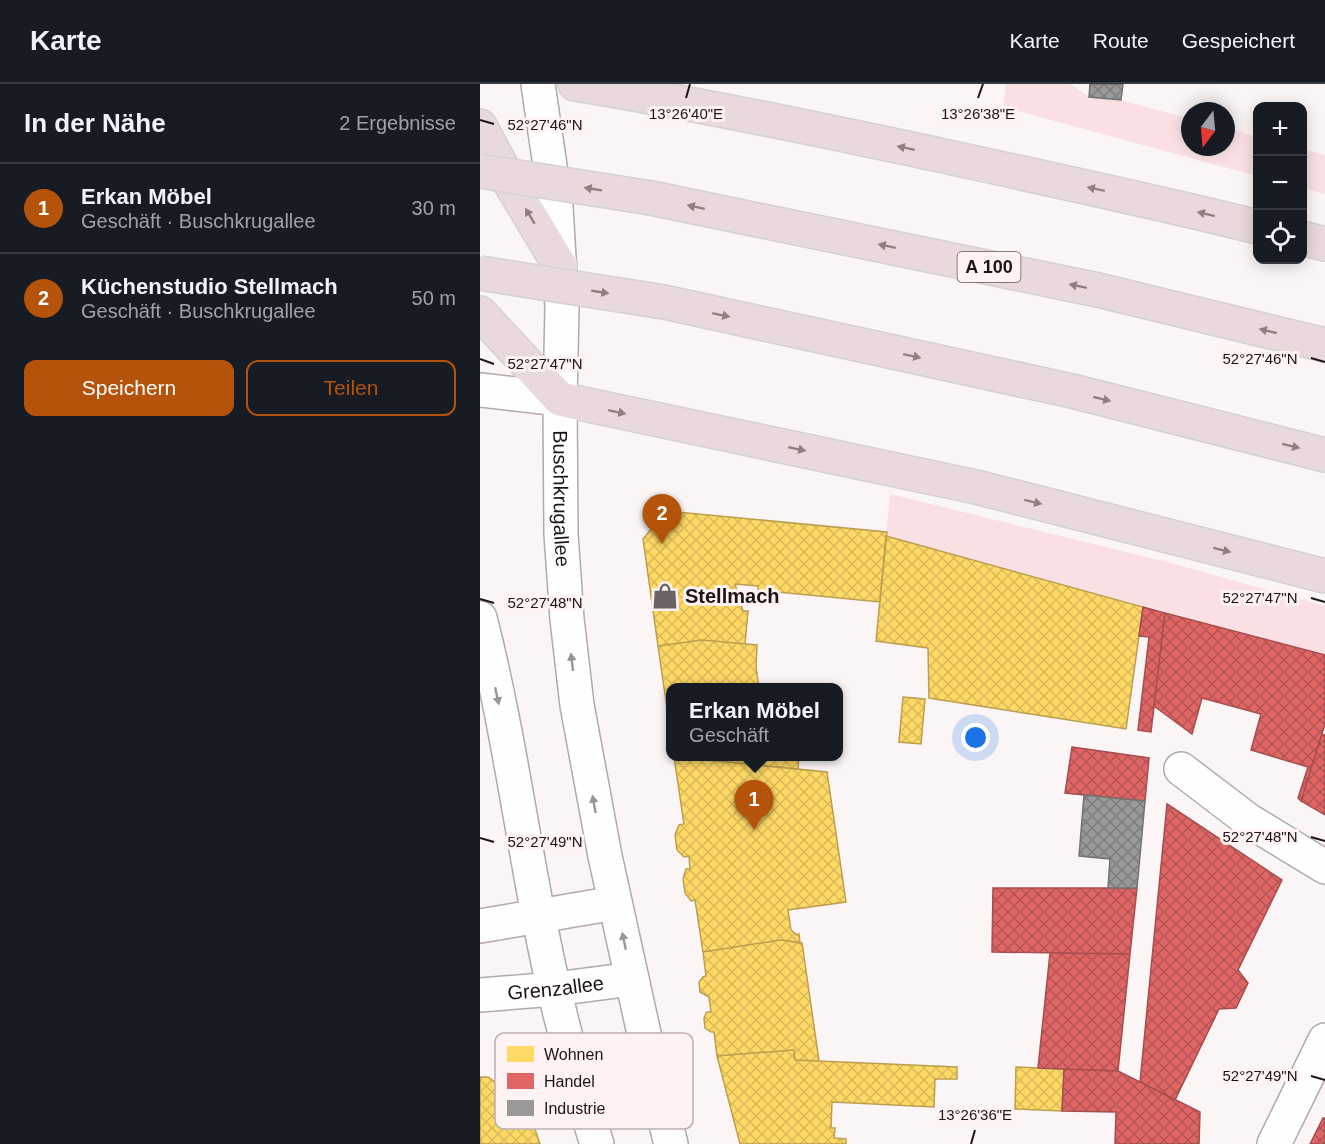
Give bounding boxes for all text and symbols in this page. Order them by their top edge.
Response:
text: Karte [30,25,102,56]
text: Karte [1010,29,1060,52]
text: Route [1093,29,1149,52]
text: Gespeichert [1182,29,1295,52]
north arrow [1181,102,1235,156]
map controls [1253,102,1307,264]
button: + [1253,102,1307,156]
text: 13°26'40"E [649,105,723,122]
text: 13°26'38"E [941,105,1015,122]
text: In der Nähe [24,108,166,138]
text: 2 Ergebnisse [339,112,456,134]
text: 52°27'46"N [507,116,583,133]
one-way arrow [896,143,915,152]
button: − [1253,156,1307,210]
text: Erkan Möbel [81,184,212,209]
one-way arrow [583,184,602,193]
one-way arrow [1087,184,1106,193]
text: 1 [38,197,49,219]
text: 30 m [412,197,456,219]
one-way arrow [687,202,706,211]
one-way arrow [525,207,535,224]
one-way arrow [1196,209,1215,219]
text: Geschäft · Buschkrugallee [81,210,316,232]
button: locate [1253,210,1307,264]
one-way arrow [878,241,897,251]
road number: A 100 [958,252,1020,282]
text: Küchenstudio Stellmach [81,274,338,299]
one-way arrow [1069,281,1088,290]
text: 2 [38,287,49,309]
text: 50 m [412,287,456,309]
one-way arrow [591,288,610,297]
text: Geschäft · Buschkrugallee [81,300,316,322]
one-way arrow [712,311,731,320]
one-way arrow [1258,326,1277,335]
text: 52°27'46"N [1222,350,1298,367]
one-way arrow [903,352,922,361]
text: 52°27'47"N [507,355,583,372]
button: Speichern [24,360,234,416]
button: Teilen [246,360,456,416]
one-way arrow [1093,394,1111,404]
one-way arrow [607,408,626,417]
street label: Buschkrugallee [549,430,574,568]
one-way arrow [1282,442,1300,452]
one-way arrow [788,444,806,454]
pin: 2 [642,494,681,544]
one-way arrow [1024,497,1042,507]
one-way arrow [1213,545,1231,555]
shop icon: Stellmach [650,581,680,611]
place label: Stellmach [685,585,779,607]
text: 52°27'47"N [1222,589,1298,606]
text: 52°27'48"N [507,594,583,611]
one-way arrow [567,653,577,672]
popup [666,683,843,761]
one-way arrow [492,686,502,705]
text: Erkan Möbel [689,698,820,723]
your location [961,723,990,752]
text: Geschäft [689,724,769,746]
pin: 1 [734,780,774,830]
one-way arrow [589,795,598,814]
text: 52°27'48"N [1222,828,1298,845]
text: 52°27'49"N [507,833,583,850]
one-way arrow [618,931,628,950]
street label: Grenzallee [507,972,605,1004]
legend [495,1033,693,1129]
text: Wohnen [544,1046,603,1063]
text: 52°27'49"N [1222,1067,1298,1084]
text: Handel [544,1073,595,1090]
text: Industrie [544,1100,605,1117]
text: 13°26'36"E [938,1106,1012,1123]

